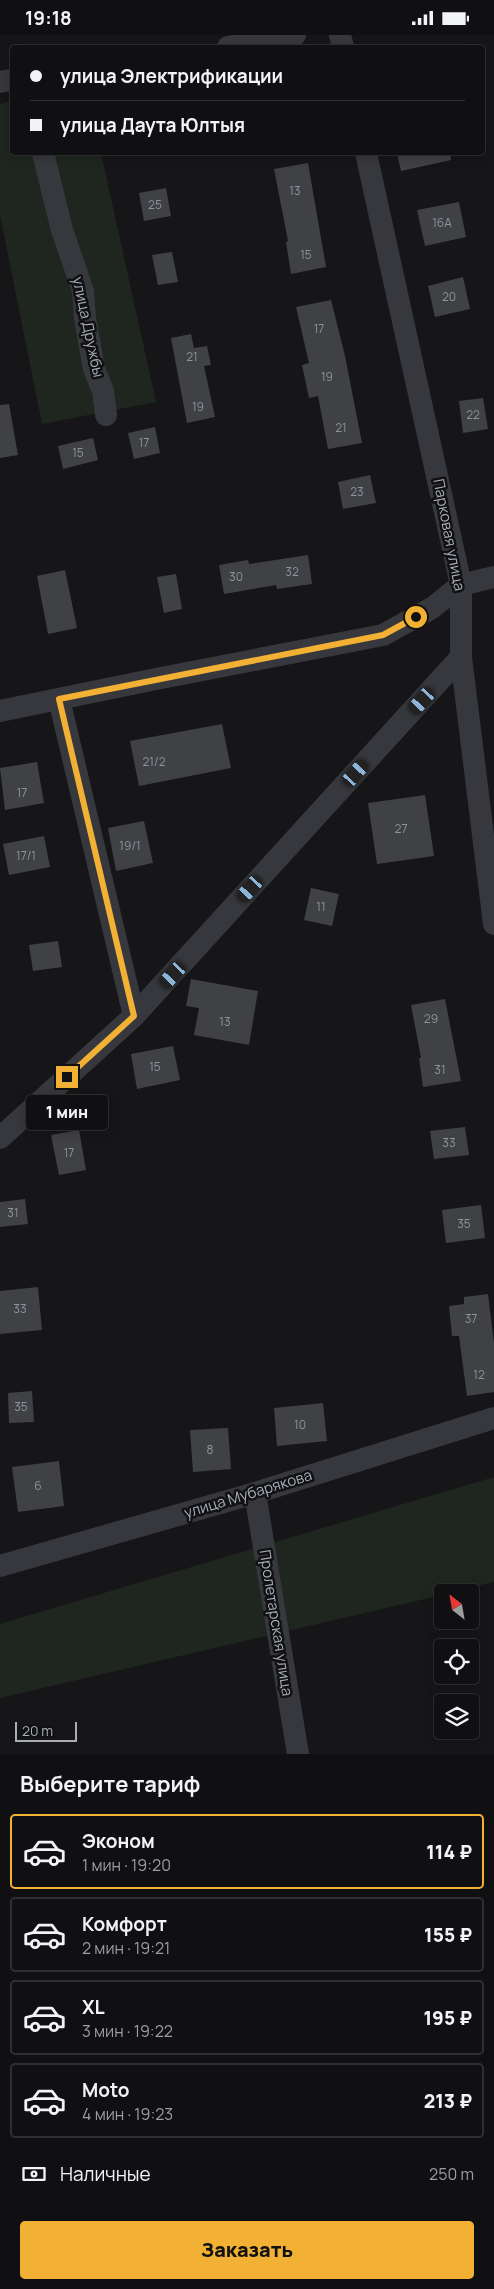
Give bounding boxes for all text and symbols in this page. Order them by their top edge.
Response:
text: 19:18 [25,5,72,31]
text: улица Электрификации [60,63,283,89]
text: улица Даута Юлтыя [60,112,245,138]
house number: 13 [289,182,301,199]
house number: 25 [148,196,162,213]
house number: 16А [432,214,452,231]
house number: 15 [300,246,312,263]
street label: улица Дружбы [68,275,109,379]
house number: 20 [442,288,456,305]
house number: 17 [314,320,324,337]
house number: 21 [186,348,198,365]
house number: 19 [321,368,333,385]
house number: 19 [192,398,204,415]
house number: 22 [466,406,480,423]
house number: 21 [335,419,347,436]
house number: 17 [139,434,149,451]
house number: 15 [72,444,84,461]
street label: Парковая улица [428,477,471,593]
house number: 23 [350,483,364,500]
house number: 32 [285,563,299,580]
house number: 30 [229,568,243,585]
route start [405,606,427,628]
car [406,685,437,717]
house number: 21/2 [142,753,166,770]
car [340,757,371,789]
house number: 17 [17,784,27,801]
house number: 27 [395,820,407,837]
house number: 19/1 [119,837,141,854]
house number: 17/1 [16,847,36,864]
car [234,873,265,905]
house number: 11 [316,898,326,915]
car [157,959,188,991]
house number: 29 [424,1010,438,1027]
house number: 13 [219,1013,231,1030]
house number: 15 [149,1058,161,1075]
house number: 31 [434,1061,446,1078]
route end [56,1066,78,1088]
callout: 1 мин [26,1095,108,1129]
text: 1 мин [46,1101,88,1123]
house number: 33 [442,1134,456,1151]
house number: 17 [64,1144,74,1161]
house number: 31 [7,1204,19,1221]
house number: 35 [457,1215,471,1232]
house number: 33 [13,1300,27,1317]
house number: 37 [465,1310,477,1327]
house number: 12 [473,1366,485,1383]
house number: 35 [14,1398,28,1415]
house number: 10 [294,1416,306,1433]
house number: 8 [207,1441,214,1458]
street label: улица Мубарякова [181,1464,314,1523]
house number: 6 [34,1477,42,1494]
street label: Пролетарская улица [255,1548,298,1697]
north arrow [434,1584,479,1629]
map controls [434,1584,479,1739]
button: locate [434,1639,479,1684]
button: layers [434,1694,479,1739]
scale bar [15,1719,78,1742]
text: 20 m [22,1721,53,1740]
text: Выберите тариф [20,1769,200,1799]
text: Эконом [82,1828,155,1854]
icon: car [22,1829,67,1874]
text: 114 ₽ [426,1839,472,1865]
text: 1 мин · 19:20 [82,1854,171,1876]
text: Комфорт [82,1911,167,1937]
icon: car [22,1912,67,1957]
text: 155 ₽ [424,1922,472,1948]
text: 2 мин · 19:21 [82,1937,170,1959]
text: XL [82,1994,105,2020]
icon: car [22,1995,67,2040]
text: 195 ₽ [423,2005,472,2031]
text: 3 мин · 19:22 [82,2020,173,2042]
text: Moto [82,2077,129,2103]
icon: car [22,2078,67,2123]
text: 213 ₽ [424,2088,472,2114]
text: 4 мин · 19:23 [82,2103,173,2125]
icon: cash [20,2160,48,2188]
text: Наличные [60,2161,151,2187]
text: 250 m [429,2163,474,2185]
button: Заказать [20,2221,474,2279]

